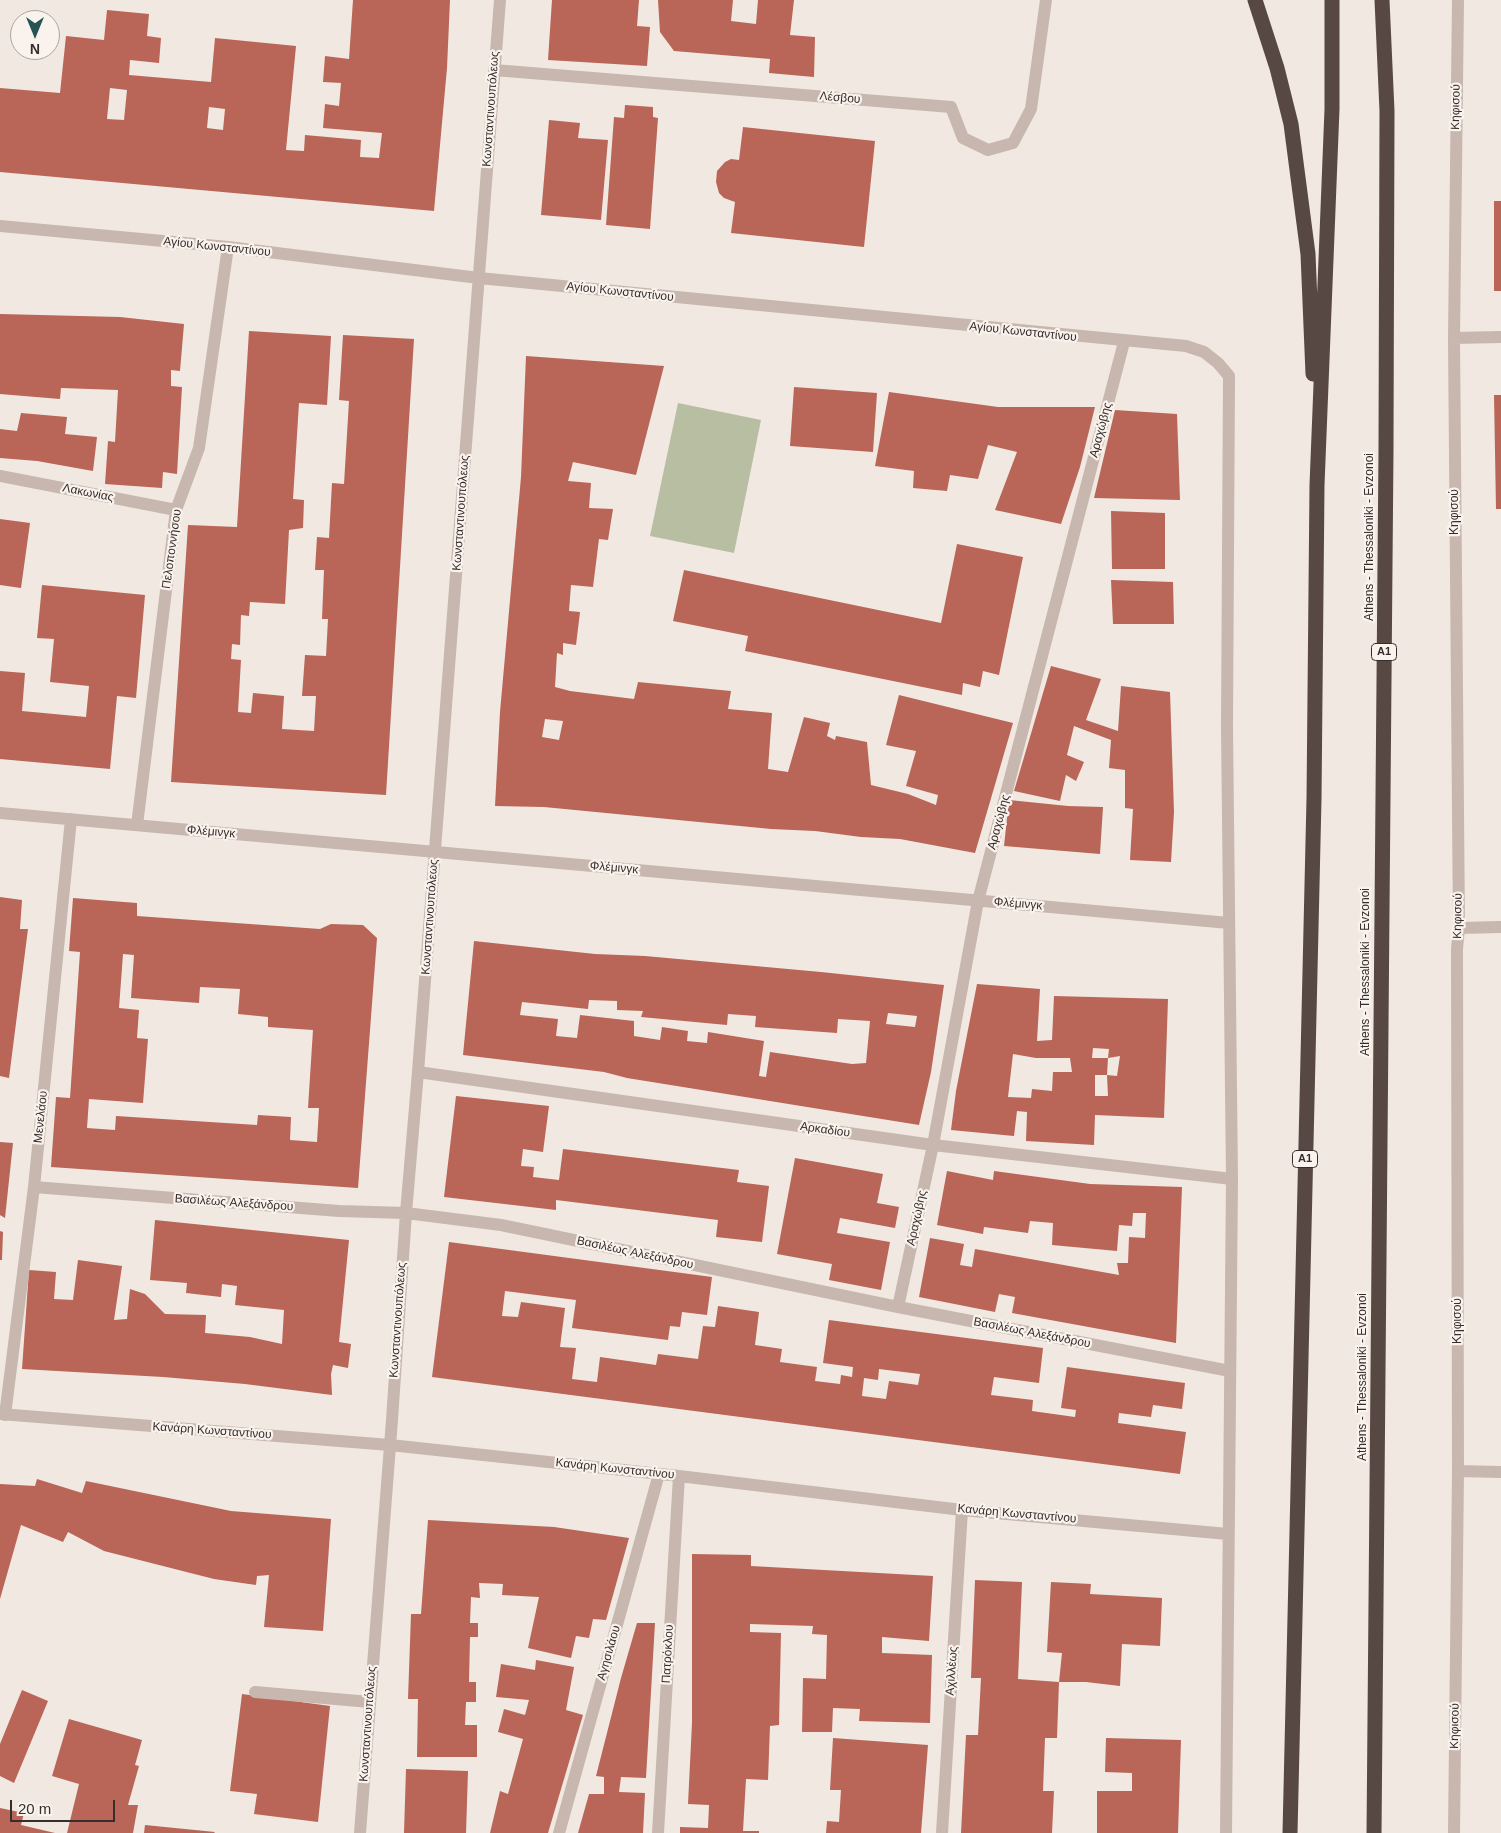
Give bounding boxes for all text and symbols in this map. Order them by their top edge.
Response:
north arrow [10,10,60,60]
text: N [30,41,40,57]
street label: Κωνσταντινουπόλεως [480,51,502,167]
street label: Κηφισού [1448,84,1464,130]
street label: Λέσβου [819,89,861,107]
street label: Αγίου Κωνσταντίνου [163,234,271,260]
street label: Αγίου Κωνσταντίνου [566,279,674,305]
street label: Αγίου Κωνσταντίνου [969,319,1077,345]
street label: Αραχώβης [1087,401,1115,459]
street label: Athens - Thessaloniki - Evzonoi [1363,453,1377,621]
street label: Κωνσταντινουπόλεως [450,455,472,571]
street label: Λακωνίας [61,481,115,505]
street label: Κηφισού [1448,489,1462,535]
street label: Πελοποννήσου [159,508,185,590]
road number: Α1 [1372,644,1396,660]
street label: Αραχώβης [985,793,1013,851]
street label: Φλέμινγκ [186,823,236,841]
street label: Κωνσταντινουπόλεως [419,859,441,975]
street label: Φλέμινγκ [589,859,639,877]
street label: Athens - Thessaloniki - Evzonoi [1359,888,1373,1056]
street label: Κηφισού [1450,893,1466,939]
street label: Φλέμινγκ [993,895,1043,913]
street label: Μενελάου [31,1090,51,1144]
street label: Αρκαδίου [799,1119,851,1141]
road number: Α1 [1292,1150,1318,1168]
street label: Αραχώβης [904,1189,930,1247]
street label: Βασιλέως Αλεξάνδρου [174,1192,294,1214]
street label: Βασιλέως Αλεξάνδρου [575,1234,695,1272]
street label: Κωνσταντινουπόλεως [387,1262,409,1378]
street label: Athens - Thessaloniki - Evzonoi [1356,1293,1370,1461]
street label: Κηφισού [1451,1298,1465,1344]
street label: Βασιλέως Αλεξάνδρου [972,1315,1092,1351]
street label: Κανάρη Κωνσταντίνου [152,1420,272,1442]
street label: Κανάρη Κωνσταντίνου [555,1456,675,1482]
street label: Κανάρη Κωνσταντίνου [957,1502,1077,1526]
street label: Αγησιλάου [594,1624,624,1682]
street label: Πατρόκλου [659,1624,677,1684]
street label: Αχιλλέως [943,1646,961,1696]
street label: Κωνσταντινουπόλεως [357,1666,379,1782]
street label: Κηφισού [1447,1703,1463,1749]
scale bar [12,1790,118,1822]
text: 20 m [18,1800,51,1817]

